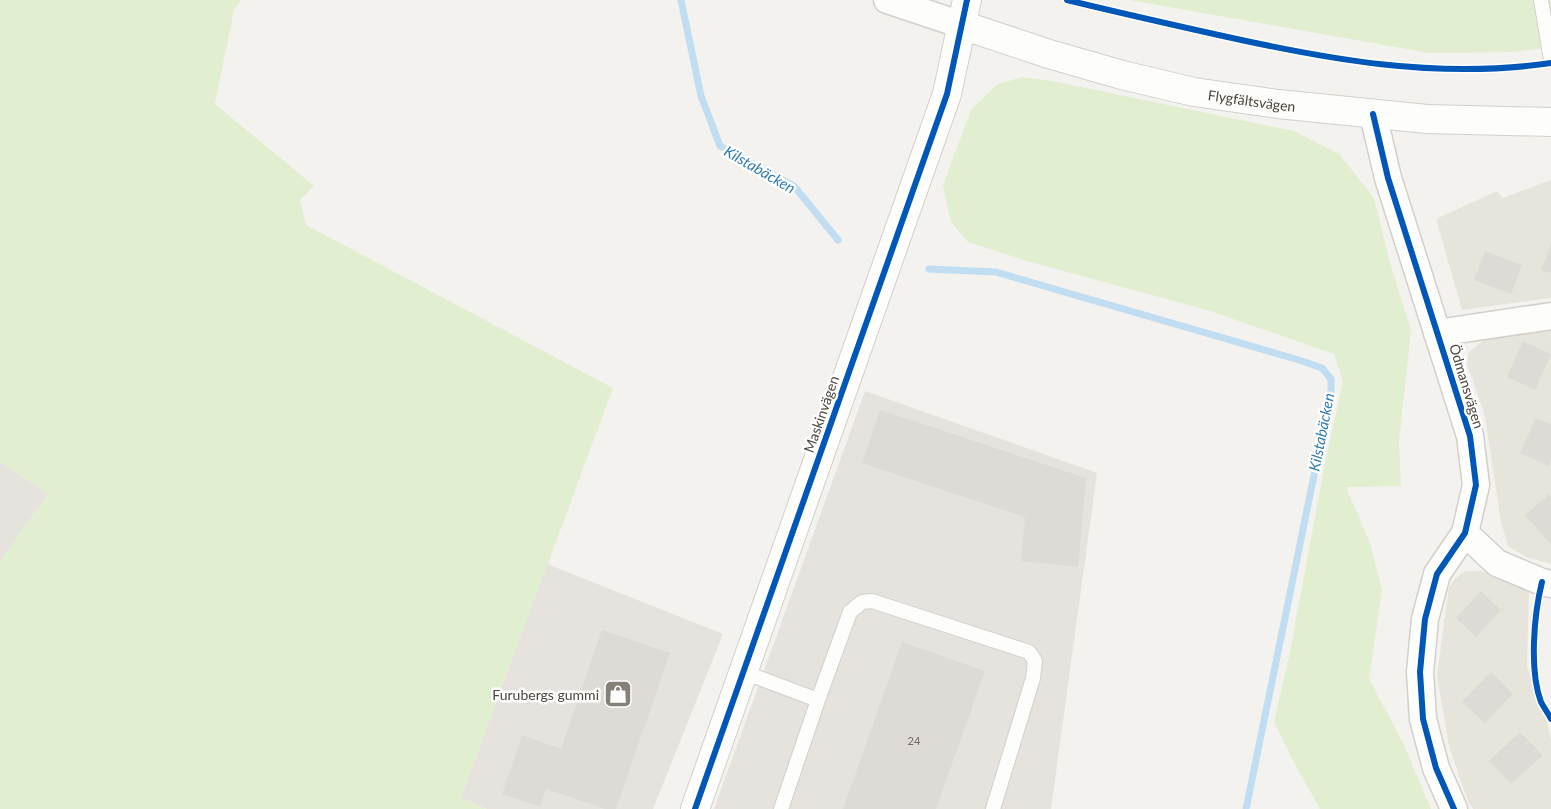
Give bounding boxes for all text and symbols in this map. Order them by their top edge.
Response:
street label: Flygfältsvägen [1207,86,1296,114]
water label: Kilstabäcken [721,141,799,197]
street label: Ödmansvägen [1446,342,1488,430]
street label: Maskinvägen [800,373,842,455]
water label: Kilstabäcken [1305,391,1337,473]
shop icon: Furubergs gummi [603,679,633,709]
place label: Furubergs gummi [492,686,599,703]
house number: 24 [908,734,921,747]

